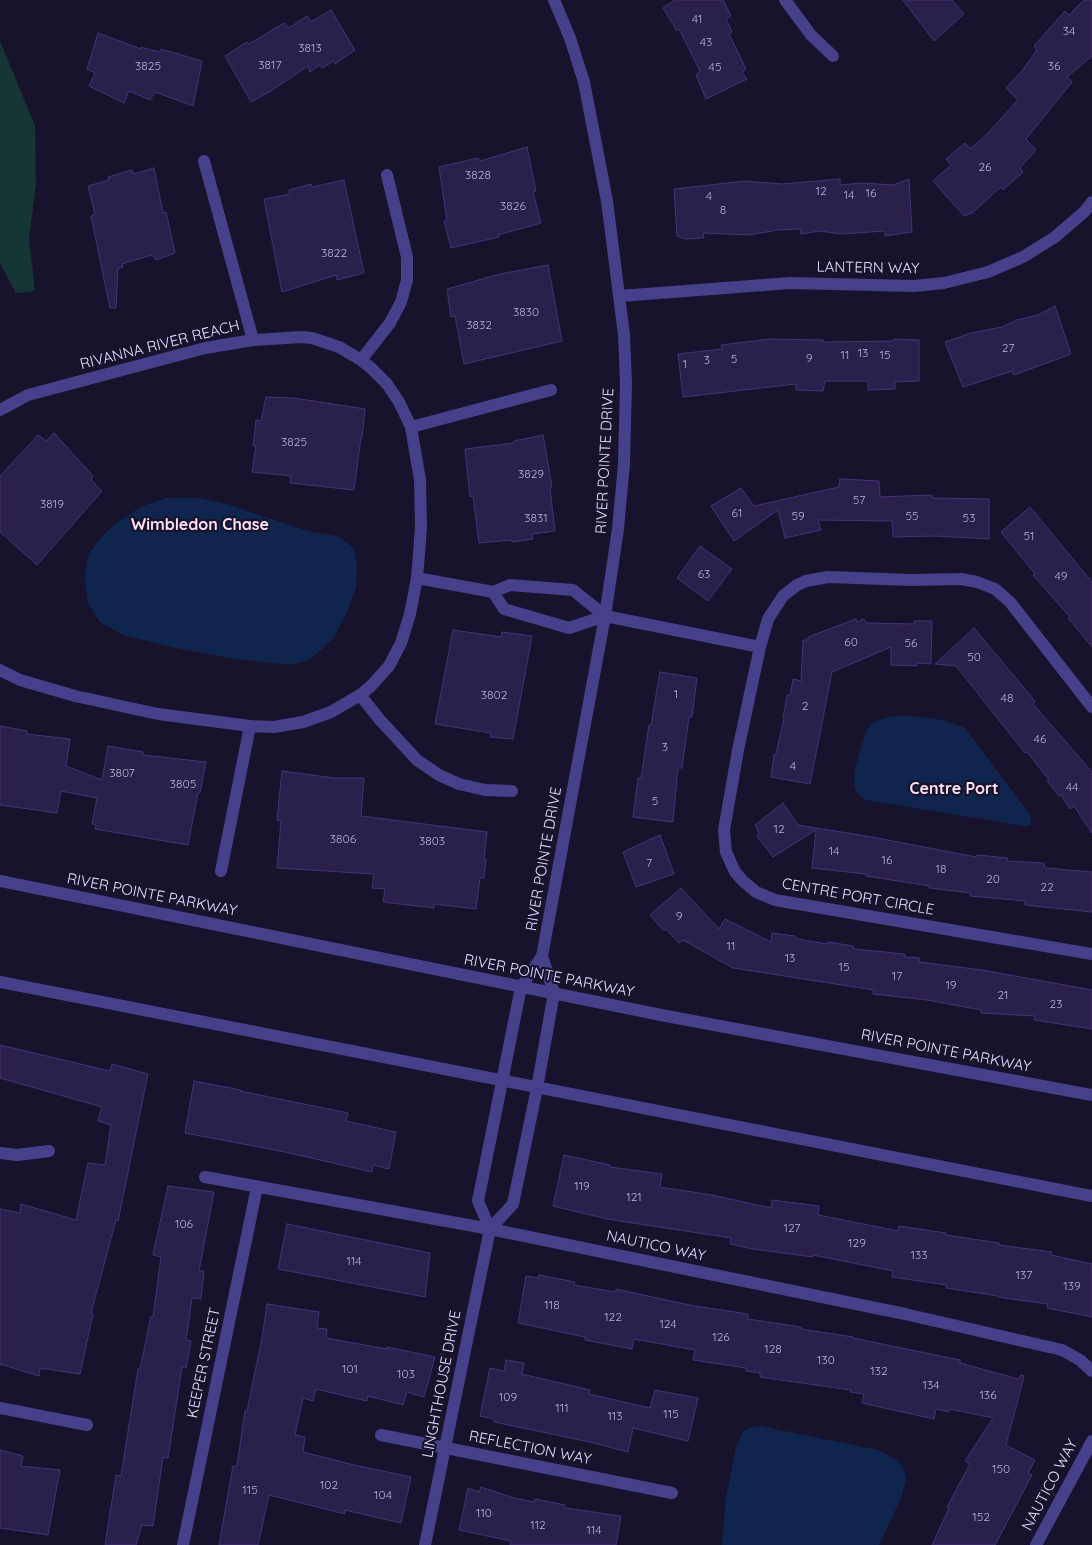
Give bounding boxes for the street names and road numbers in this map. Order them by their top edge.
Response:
street label: LANTERN WAY [816,258,920,278]
street label: RIVANNA RIVER REACH [78,316,242,374]
street label: RIVER POINTE DRIVE [592,387,618,535]
street label: RIVER POINTE DRIVE [522,785,566,933]
street label: RIVER POINTE PARKWAY [65,870,239,920]
street label: CENTRE PORT CIRCLE [781,875,935,919]
street label: RIVER POINTE PARKWAY [462,951,636,1001]
street label: RIVER POINTE PARKWAY [859,1026,1033,1076]
street label: NAUTICO WAY [605,1227,707,1265]
street label: KEEPER STREET [184,1306,224,1420]
street label: LINGHTHOUSE DRIVE [419,1309,465,1459]
street label: REFLECTION WAY [467,1427,593,1469]
street label: NAUTICO WAY [1018,1436,1082,1534]

